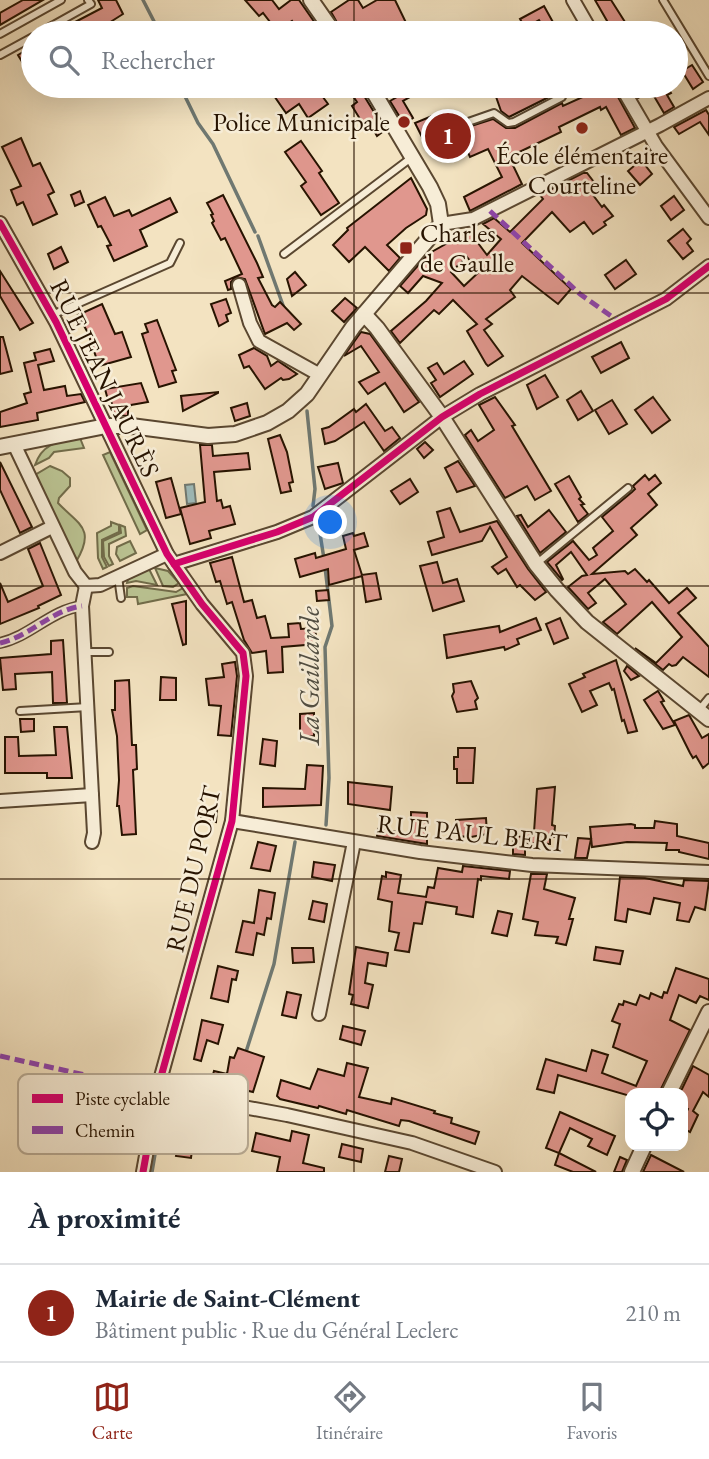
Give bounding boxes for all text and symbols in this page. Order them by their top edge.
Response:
search box [21,21,688,98]
icon: search [45,41,83,79]
text: Rechercher [101,43,215,77]
place label: Police Municipale [213,105,390,139]
pin: 1 [425,110,471,162]
marker: Police Municipale [396,114,412,130]
marker: École élémentaire Courteline [574,120,590,136]
place label: École élémentaire Courteline [496,138,668,202]
place label: Charles de Gaulle [420,216,514,280]
marker: Charles de Gaulle [398,240,414,256]
street label: RUE JEAN JAURÈS [42,273,168,483]
your location [313,505,347,539]
water label: La Gaillarde [291,606,327,747]
street label: RUE DU PORT [157,782,229,955]
street label: RUE PAUL BERT [376,806,569,860]
legend [18,1074,248,1154]
text: Piste cyclable [75,1086,170,1111]
map controls [625,1088,688,1151]
button: locate [625,1088,688,1151]
text: Chemin [75,1118,135,1143]
text: À proximité [28,1198,180,1237]
text: Mairie de Saint-Clément [95,1281,360,1315]
text: 1 [45,1298,57,1328]
text: 210 m [625,1298,681,1328]
text: Bâtiment public · Rue du Général Leclerc [95,1315,459,1345]
tab: Carte [92,1378,133,1445]
tab: Itinéraire [316,1378,383,1445]
tab: Favoris [566,1378,617,1445]

